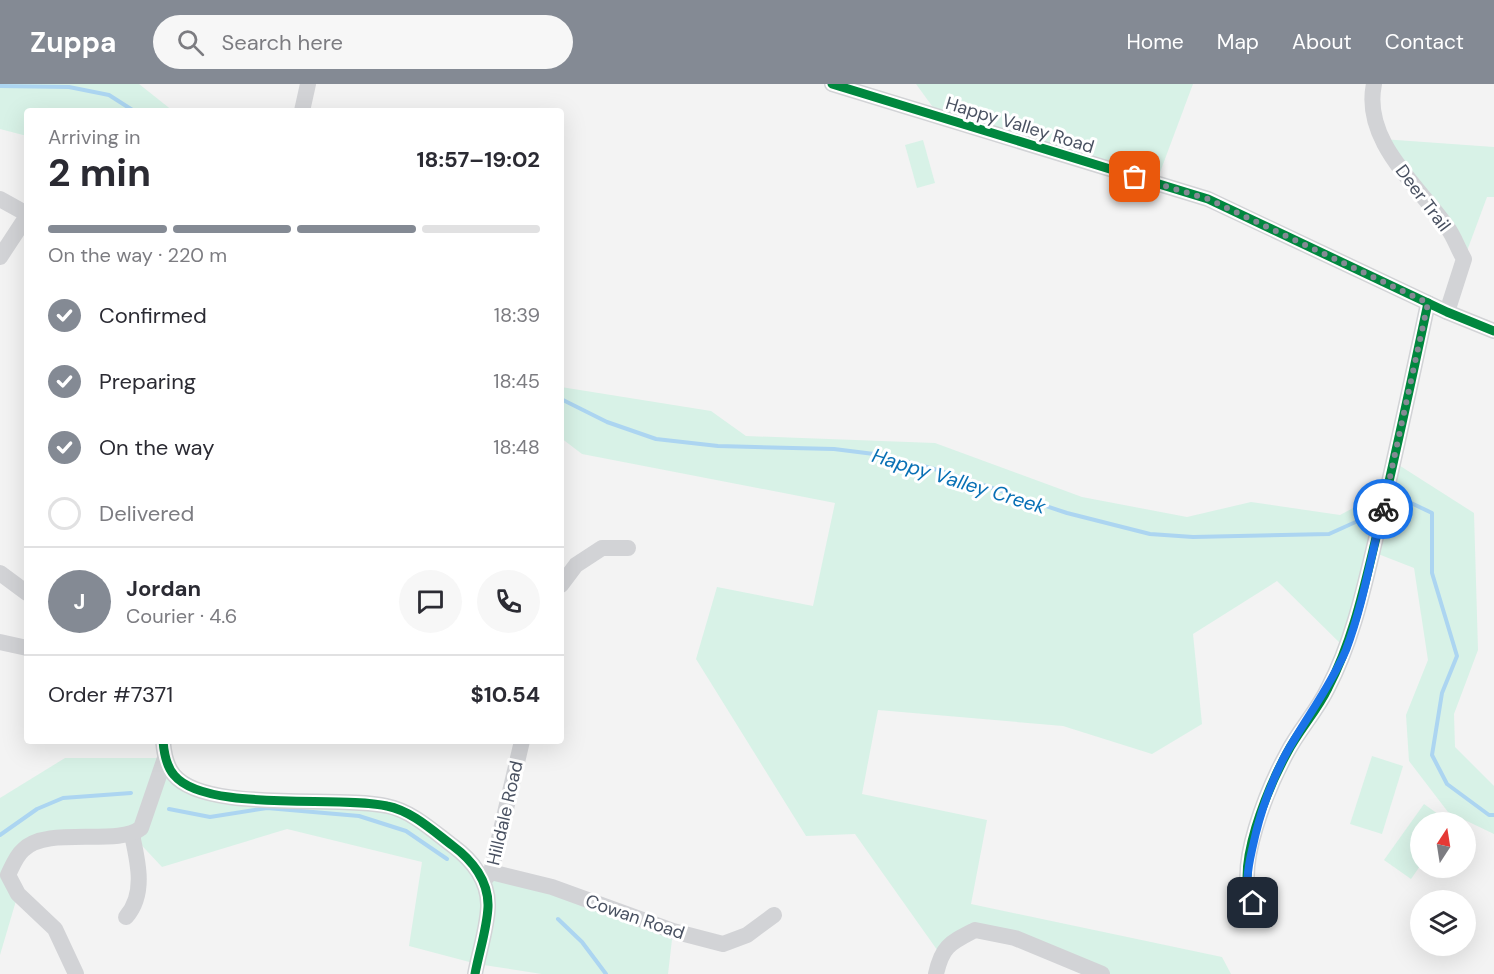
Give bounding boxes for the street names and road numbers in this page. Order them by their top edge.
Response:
street label: Happy Valley Road [943,91,1097,159]
street label: Deer Trail [1390,160,1456,236]
street label: Hilldale Road [481,758,529,868]
street label: Cowan Road [582,889,688,945]

